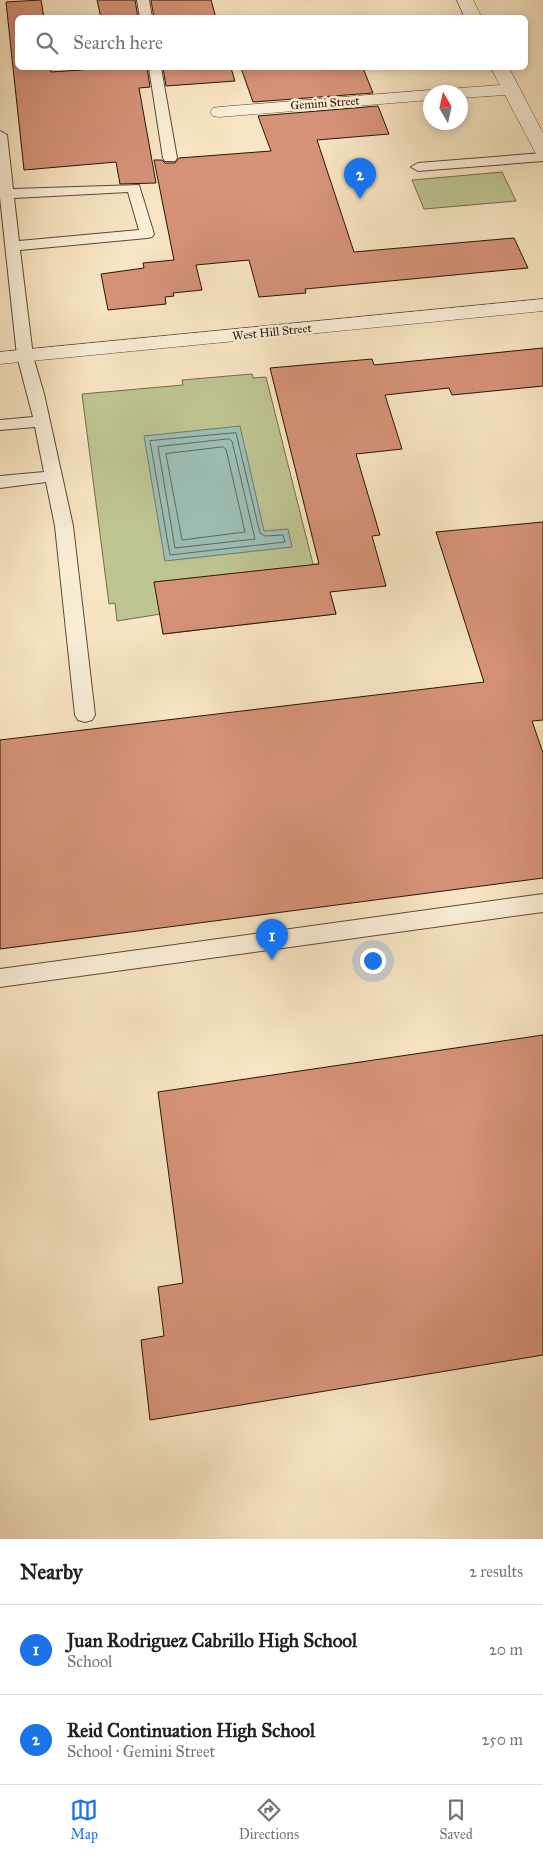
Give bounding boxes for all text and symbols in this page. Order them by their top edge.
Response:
search box [15,15,528,70]
icon: search [33,29,61,57]
text: Search here [73,31,163,54]
north arrow [423,85,468,130]
street label: Gemini Street [290,94,361,112]
pin: 2 [344,158,376,199]
street label: West Hill Street [232,321,313,343]
pin: 1 [256,919,288,960]
your location [360,948,386,974]
text: Nearby [20,1559,83,1585]
text: 2 results [469,1562,523,1581]
text: Juan Rodriguez Cabrillo High School [67,1629,357,1652]
text: 1 [33,1640,39,1659]
text: 20 m [489,1640,523,1659]
text: School [67,1652,112,1671]
text: Reid Continuation High School [67,1719,315,1742]
text: 2 [32,1730,40,1749]
text: 250 m [482,1730,523,1749]
text: School · Gemini Street [67,1742,215,1761]
tab: Map [70,1796,98,1843]
tab: Directions [239,1796,299,1843]
tab: Saved [440,1796,473,1843]

